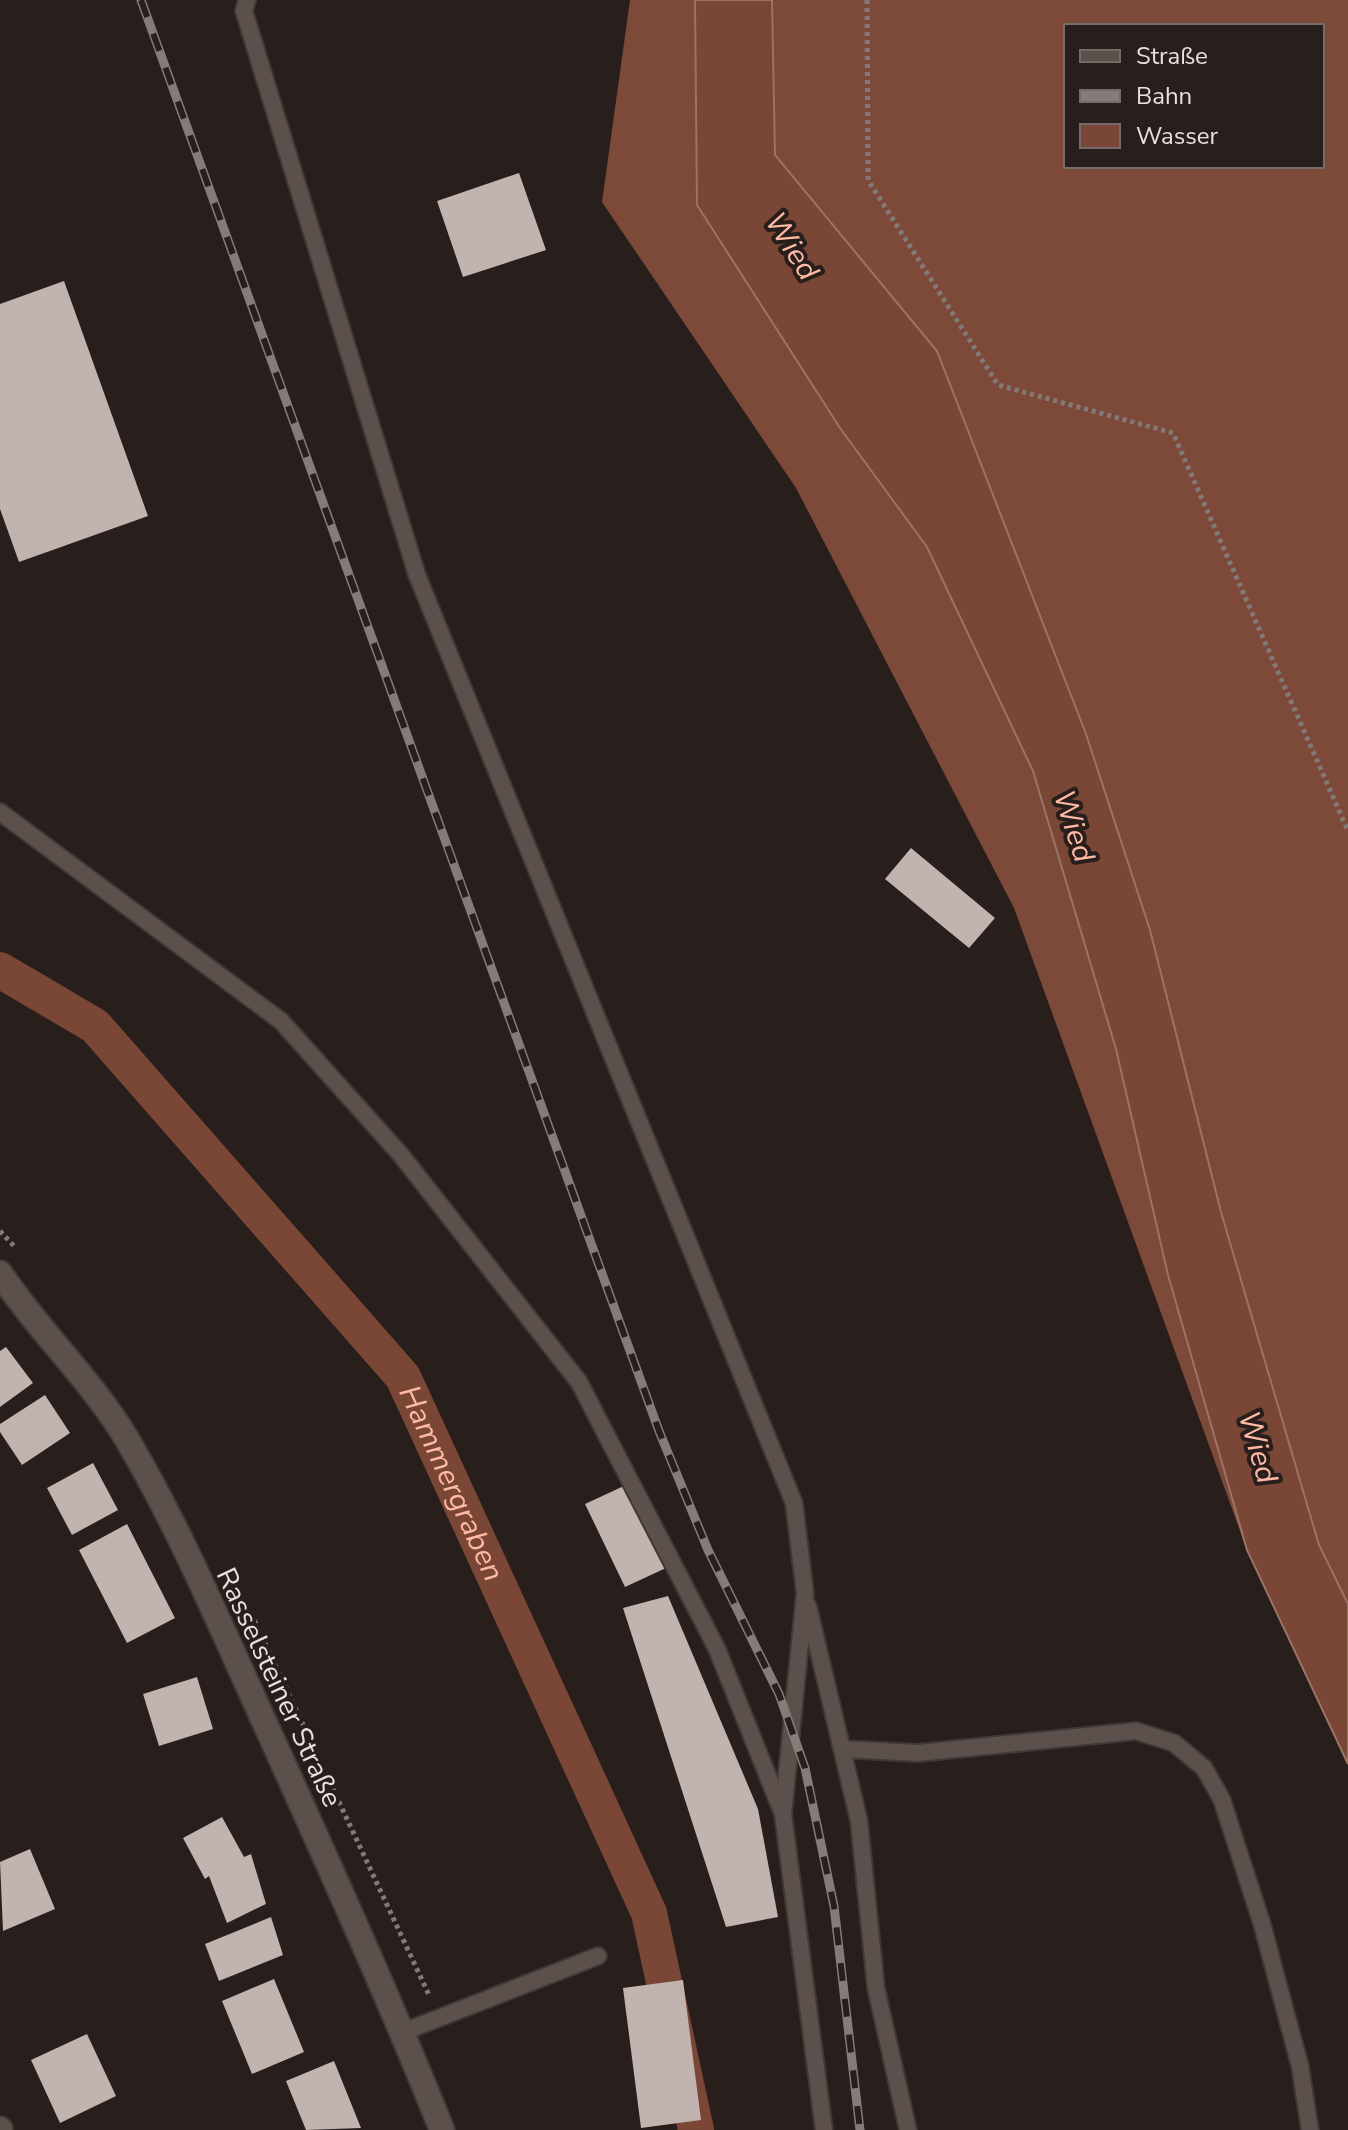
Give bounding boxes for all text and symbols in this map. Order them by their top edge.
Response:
legend [1064,24,1324,168]
text: Straße [1136,40,1208,72]
text: Bahn [1136,80,1192,112]
text: Wasser [1136,120,1219,152]
water label: Wied [755,204,829,289]
water label: Wied [1043,785,1105,868]
water label: Hammergraben [389,1379,514,1588]
water label: Wied [1228,1406,1287,1489]
street label: Rasselsteiner Straße [207,1562,351,1813]

